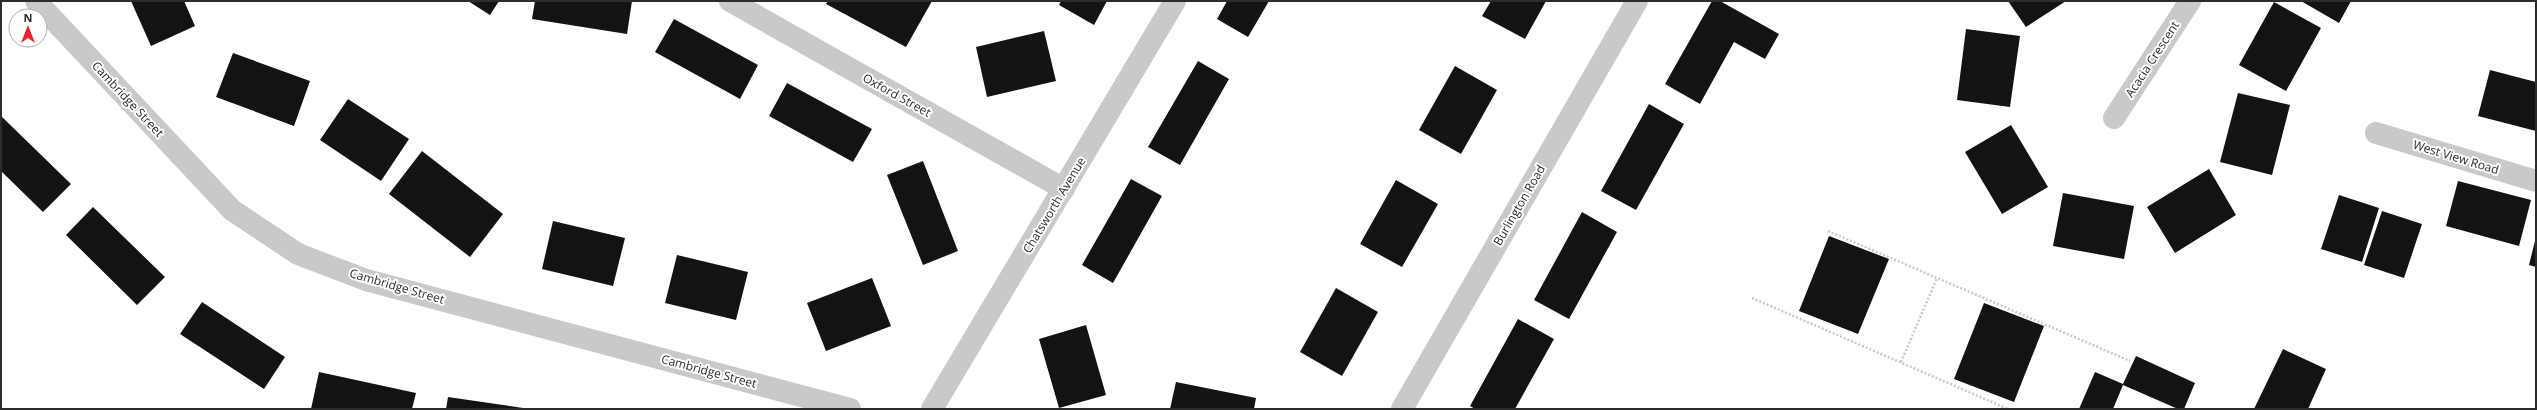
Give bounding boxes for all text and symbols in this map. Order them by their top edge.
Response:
north arrow [8,8,48,48]
text: N [24,10,32,25]
street label: Acacia Crescent [2121,18,2183,100]
street label: Cambridge Street [88,57,168,141]
street label: Oxford Street [860,69,934,121]
street label: West View Road [2411,136,2501,178]
street label: Chatsworth Avenue [1019,153,1090,256]
street label: Burlington Road [1489,162,1549,248]
street label: Cambridge Street [348,264,446,308]
street label: Cambridge Street [660,350,758,392]

